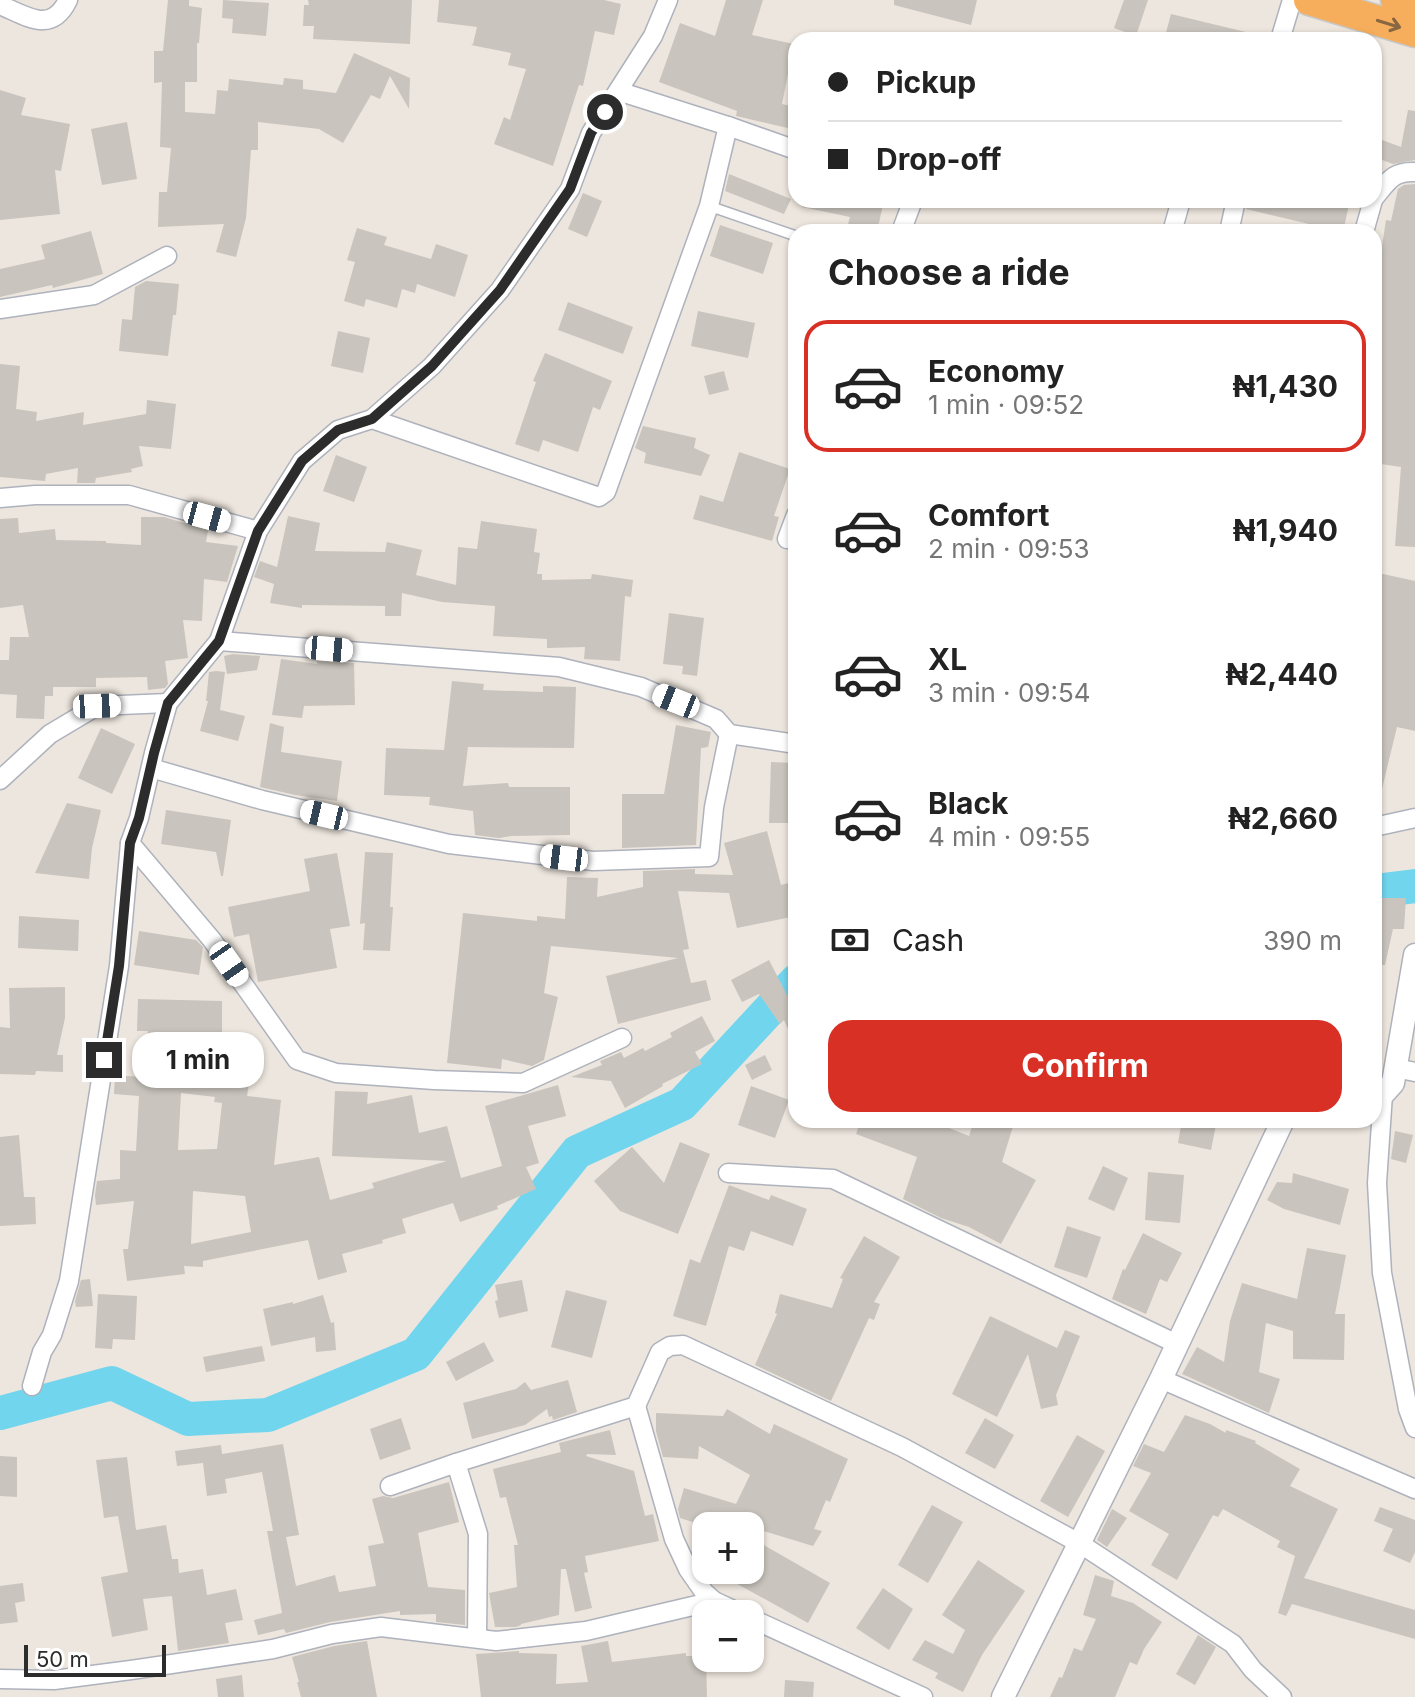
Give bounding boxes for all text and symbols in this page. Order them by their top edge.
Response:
one-way arrow [1375,17,1401,32]
text: Pickup [876,64,976,100]
route start [587,94,623,130]
text: Drop-off [876,141,1002,177]
text: Choose a ride [828,250,1070,294]
icon: car [832,350,904,422]
text: Economy [928,353,1064,389]
text: ₦1,430 [1232,368,1338,404]
text: 1 min · 09:52 [928,389,1084,420]
icon: car [832,494,904,566]
text: Comfort [928,497,1049,533]
car [181,499,233,535]
text: ₦1,940 [1233,512,1338,548]
text: 2 min · 09:53 [928,533,1090,564]
car [304,635,354,663]
icon: car [832,638,904,710]
text: XL [928,641,967,677]
text: ₦2,440 [1226,656,1338,692]
text: 3 min · 09:54 [928,677,1091,708]
car [649,681,703,721]
car [73,693,121,719]
icon: car [832,782,904,854]
text: Black [928,785,1008,821]
car [298,798,350,832]
text: ₦2,660 [1228,800,1338,836]
text: 4 min · 09:55 [928,821,1090,852]
car [539,843,589,873]
icon: cash [828,918,872,962]
text: Cash [892,922,964,958]
text: 390 m [1263,925,1342,956]
car [205,937,253,991]
button: Confirm [828,1020,1342,1112]
callout: 1 min [132,1032,264,1088]
route end [86,1042,122,1078]
text: 1 min [166,1044,230,1075]
map controls [692,1512,764,1672]
button: + [692,1512,764,1584]
button: − [692,1600,764,1672]
scale bar [24,1641,166,1677]
text: 50 m [36,1646,89,1672]

